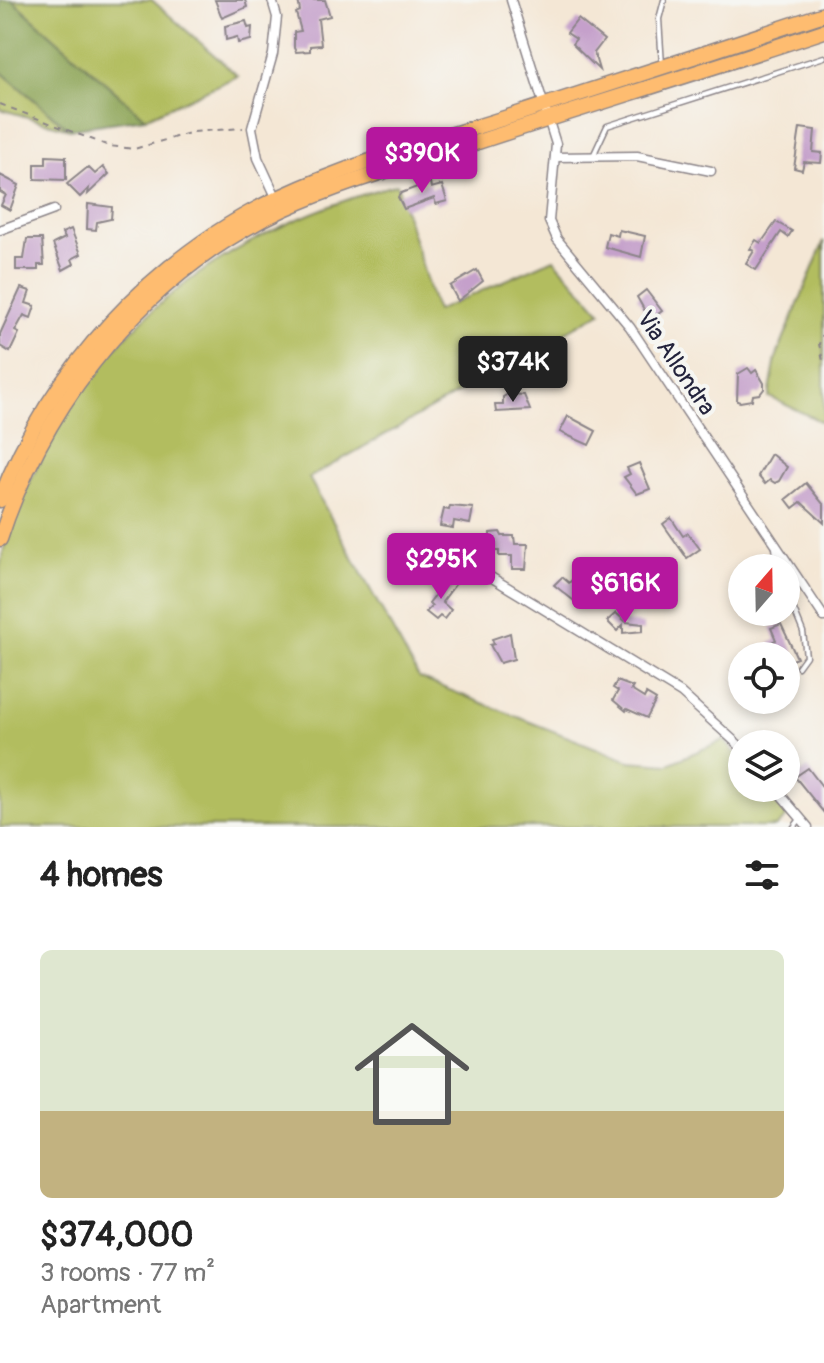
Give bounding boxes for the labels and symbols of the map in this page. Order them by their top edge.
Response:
pin: $390K [366,127,478,195]
street label: Via Allondra [630,305,722,421]
pin: $374K [457,336,569,404]
pin: $295K [385,533,497,601]
north arrow [728,554,800,626]
pin: $616K [569,557,681,625]

